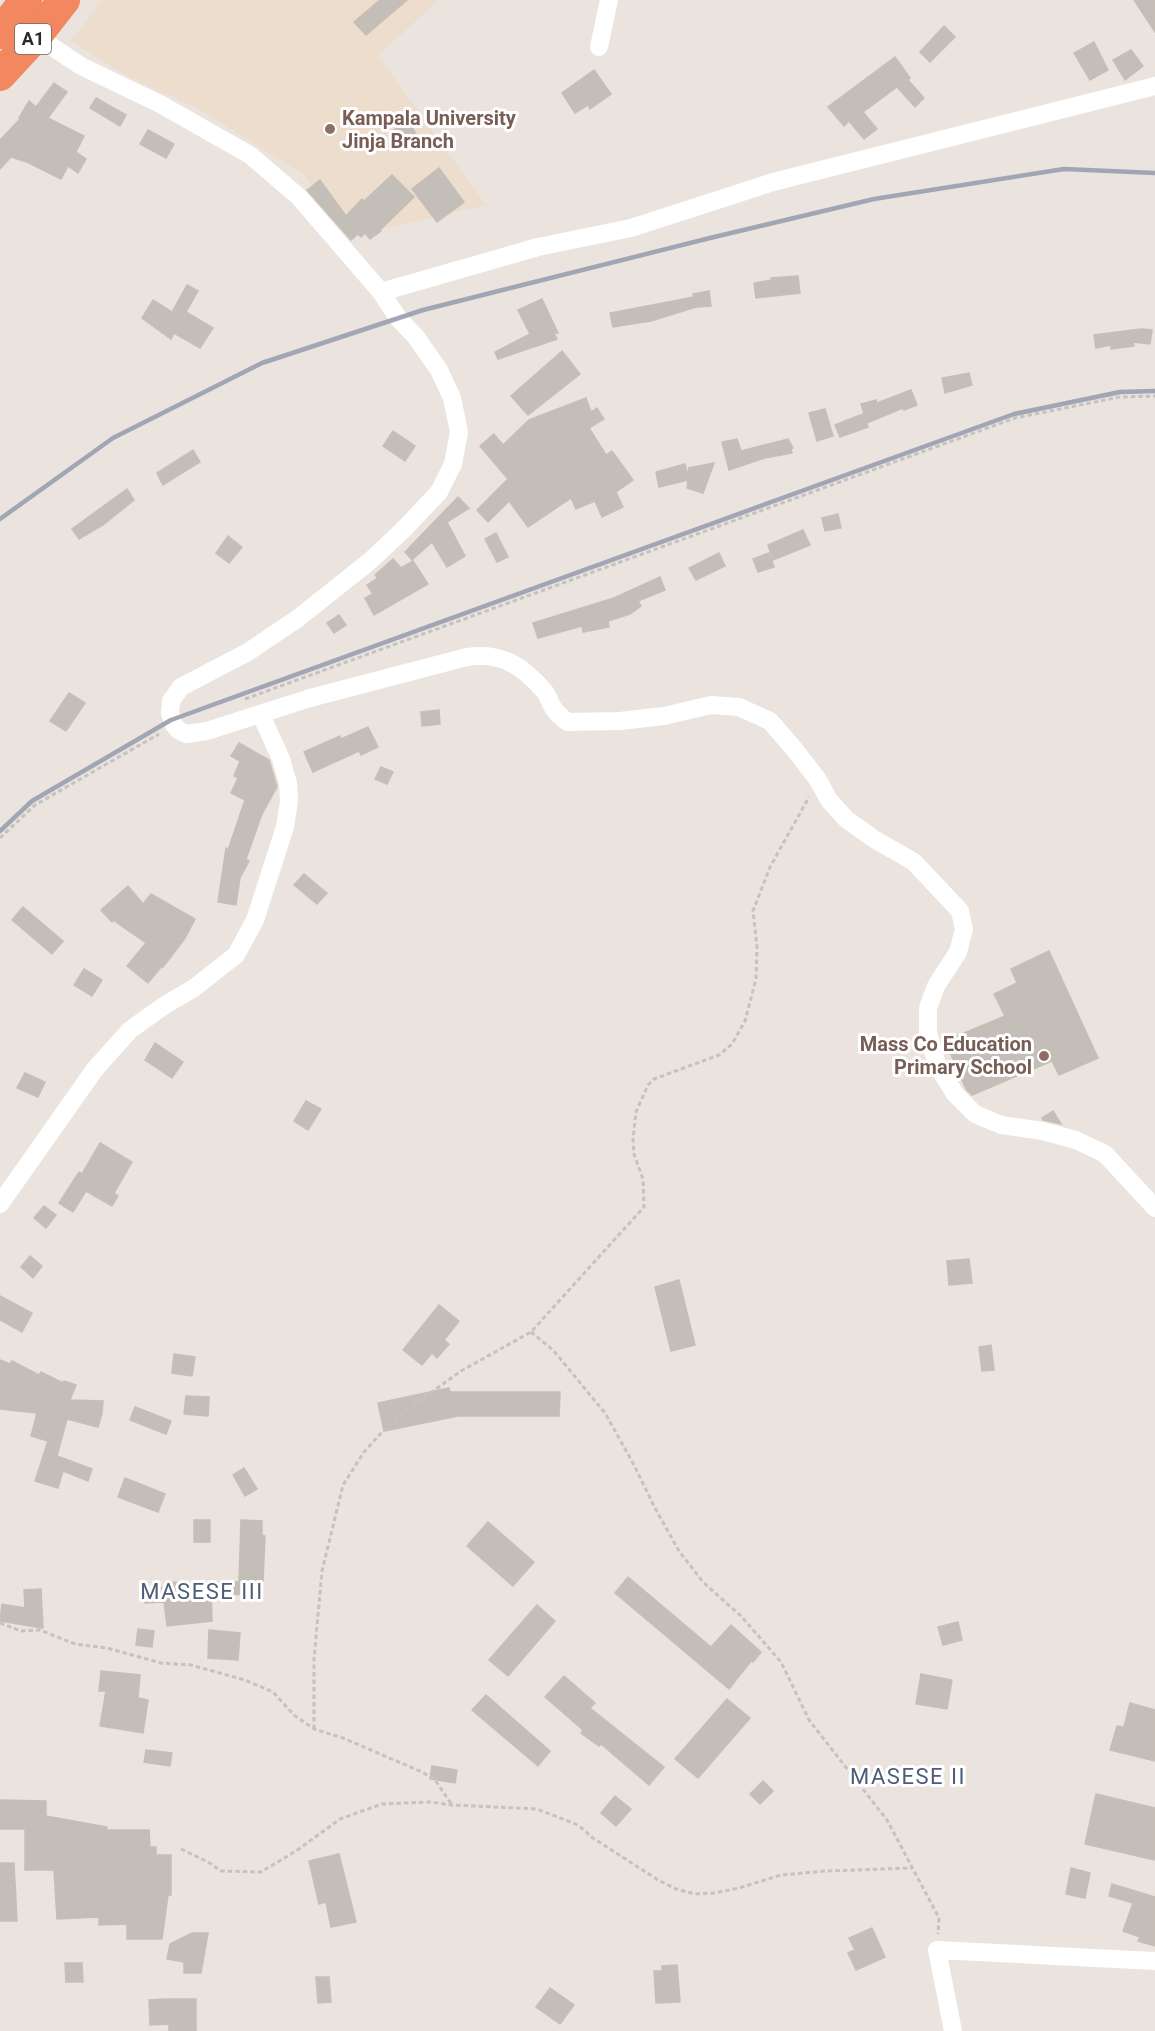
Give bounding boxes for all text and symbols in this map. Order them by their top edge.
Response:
road number: A1 [15,24,51,54]
place label: Kampala University Jinja Branch [342,106,517,153]
marker: Kampala University Jinja Branch [323,122,337,136]
place label: Mass Co Education Primary School [860,1032,1032,1079]
marker: Mass Co Education Primary School [1037,1049,1051,1063]
district label: MASESE III [140,1579,264,1604]
district label: MASESE II [850,1764,966,1789]

